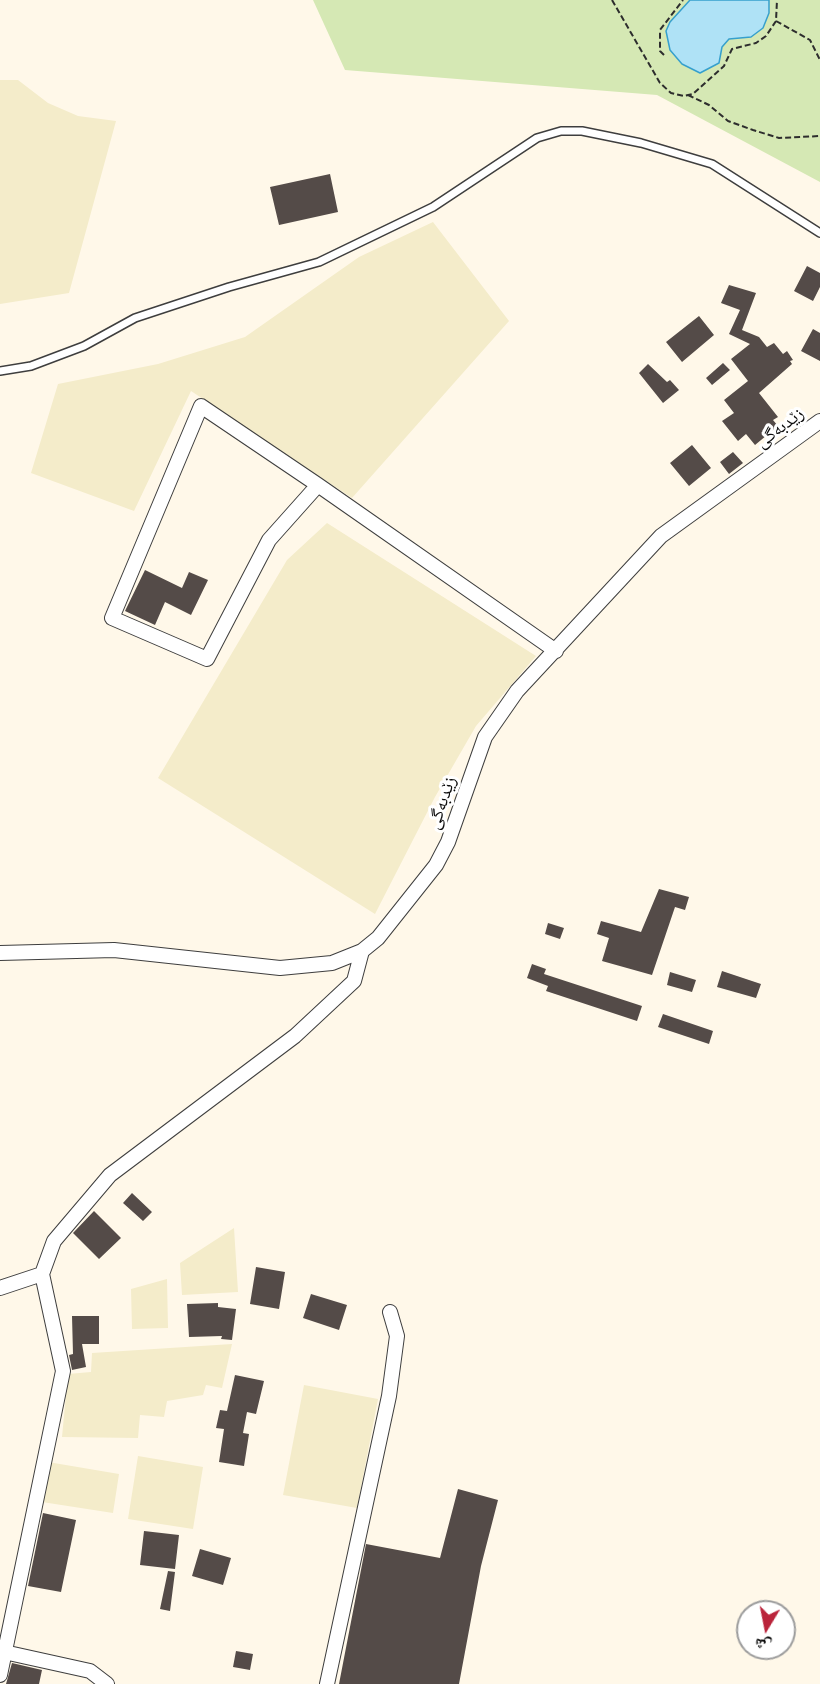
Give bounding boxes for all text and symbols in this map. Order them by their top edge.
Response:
street label: زێدبەگی [752,403,808,453]
street label: زێدبەگی [423,774,461,832]
north arrow [736,1600,796,1660]
text: ش [753,1633,774,1658]

